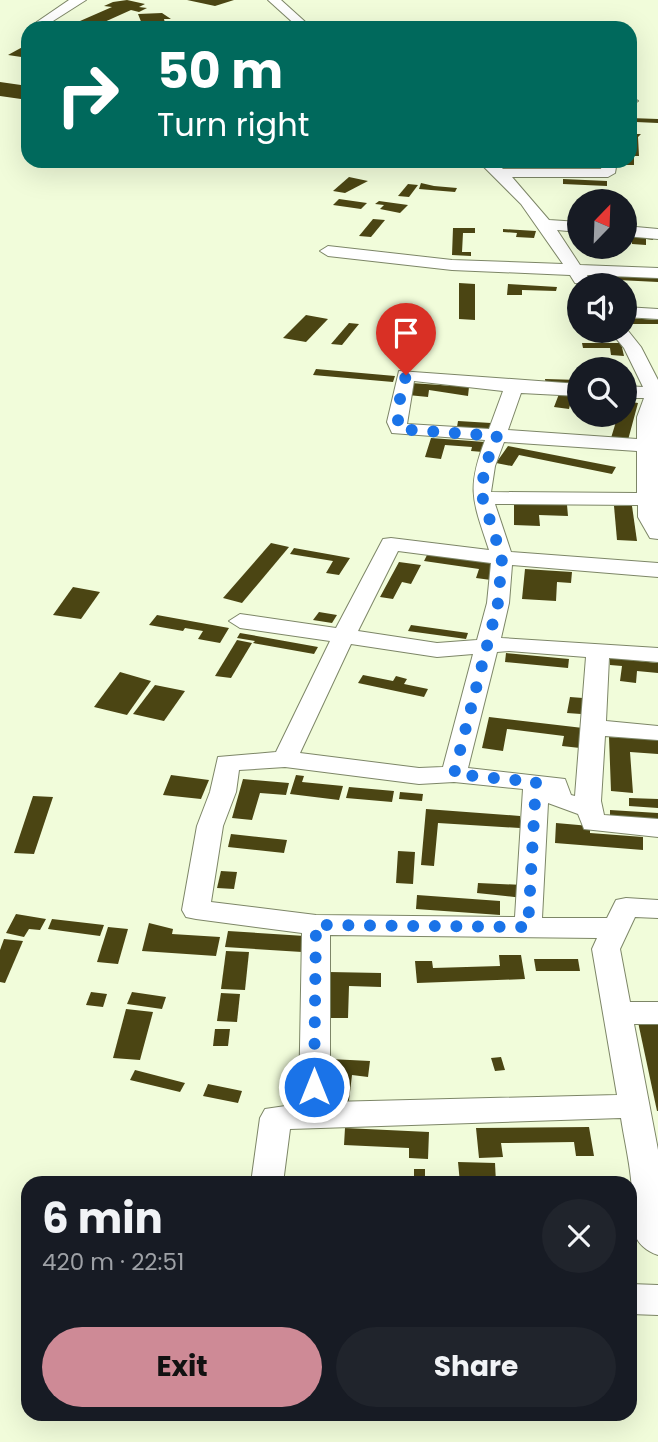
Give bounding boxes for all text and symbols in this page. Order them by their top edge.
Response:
text: 50 m [157,37,283,105]
icon: right [42,49,133,140]
text: Turn right [157,102,309,147]
north arrow [567,189,637,259]
map controls [567,189,637,427]
button: sound [567,273,637,343]
pin [376,303,436,375]
icon: arrive [387,314,425,352]
button: search [567,357,637,427]
position arrow [277,1050,351,1124]
text: 6 min [42,1189,163,1248]
button: close [542,1199,616,1273]
text: 420 m · 22:51 [42,1246,184,1278]
button: Exit [42,1327,322,1407]
button: Share [336,1327,616,1407]

